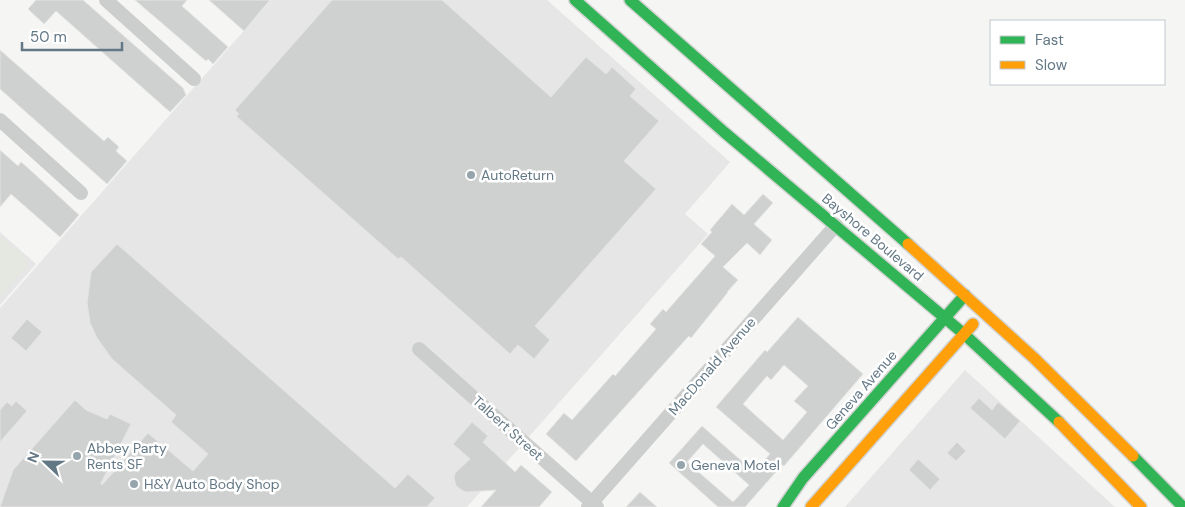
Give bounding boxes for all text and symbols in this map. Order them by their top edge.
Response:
scale bar [22,20,122,52]
legend [990,20,1165,85]
text: 50 m [30,27,67,47]
text: Fast [1035,30,1064,50]
text: Slow [1035,55,1068,75]
place label: AutoReturn [481,166,554,184]
marker: AutoReturn [465,169,477,181]
street label: Bayshore Boulevard [819,189,927,285]
street label: MacDonald Avenue [664,313,760,419]
street label: Geneva Avenue [821,346,901,434]
street label: Talbert Street [469,392,547,464]
north arrow [20,437,70,487]
place label: Abbey Party Rents SF [87,439,167,473]
text: N [23,449,43,465]
marker: Abbey Party Rents SF [71,450,83,462]
place label: Geneva Motel [691,456,780,474]
marker: Geneva Motel [675,459,687,471]
place label: H&Y Auto Body Shop [144,475,280,493]
marker: H&Y Auto Body Shop [128,478,140,490]

